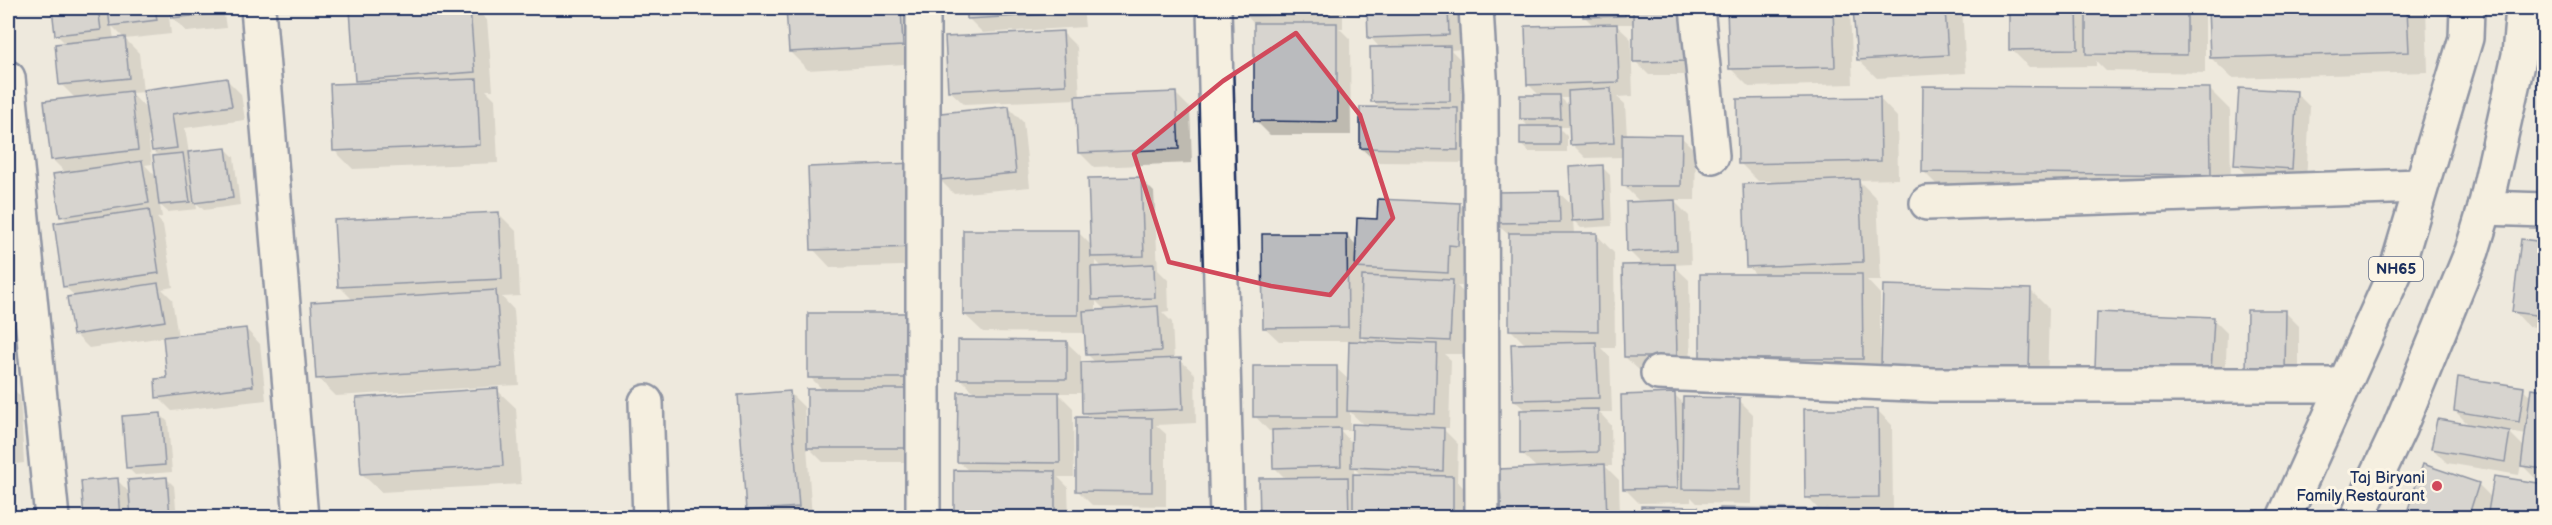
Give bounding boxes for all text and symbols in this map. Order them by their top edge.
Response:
road number: NH65 [2369,257,2423,281]
place label: Taj Biryani Family Restaurant [2296,469,2425,506]
marker: Taj Biryani Family Restaurant [2430,479,2444,493]

